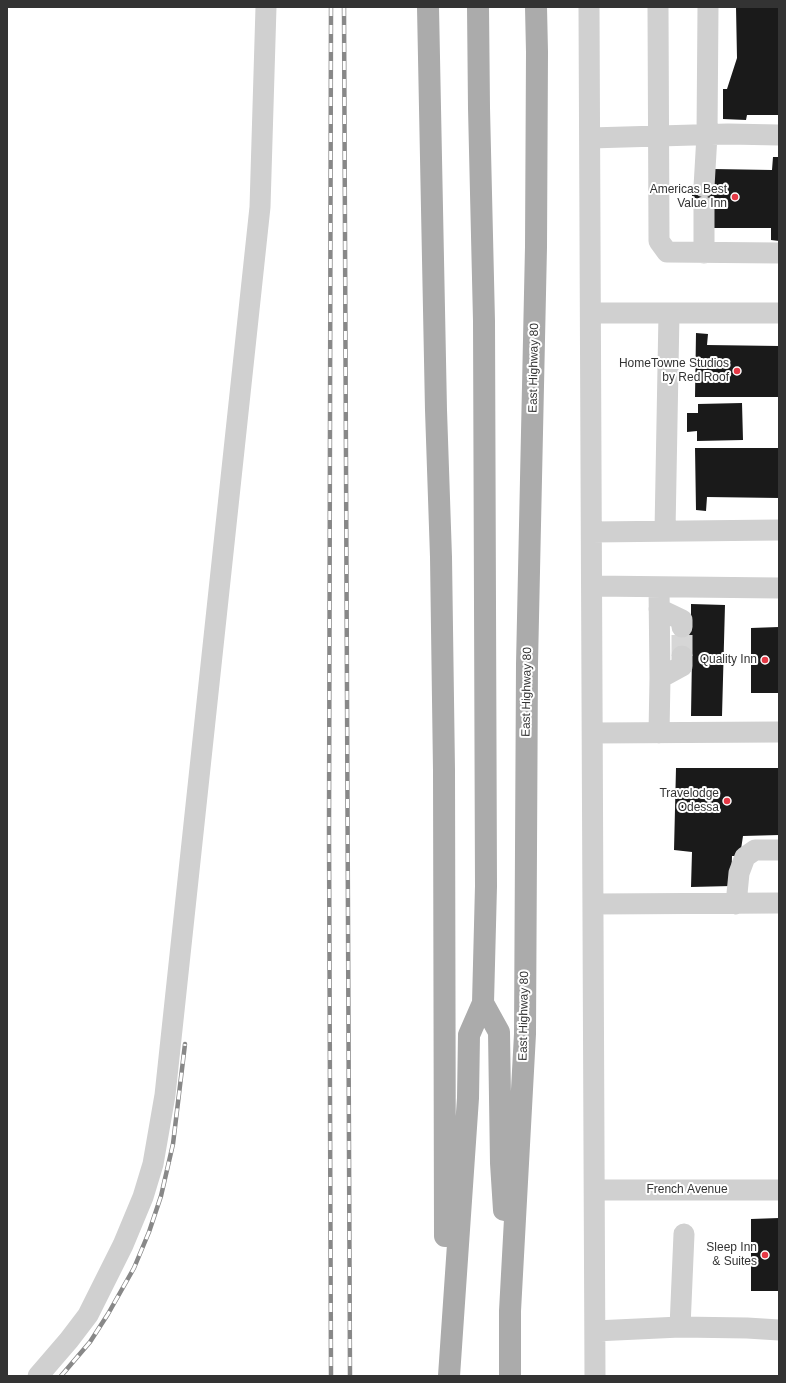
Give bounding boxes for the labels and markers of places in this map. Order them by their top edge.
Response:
place label: Americas Best Value Inn [650,183,727,211]
marker: Americas Best Value Inn [730,192,740,202]
place label: HomeTowne Studios by Red Roof [619,357,729,385]
marker: HomeTowne Studios by Red Roof [732,366,742,376]
place label: Quality Inn [700,653,757,667]
marker: Quality Inn [760,655,770,665]
place label: Travelodge Odessa [659,787,719,815]
marker: Travelodge Odessa [722,796,732,806]
place label: Sleep Inn & Suites [706,1241,757,1269]
marker: Sleep Inn & Suites [760,1250,770,1260]

